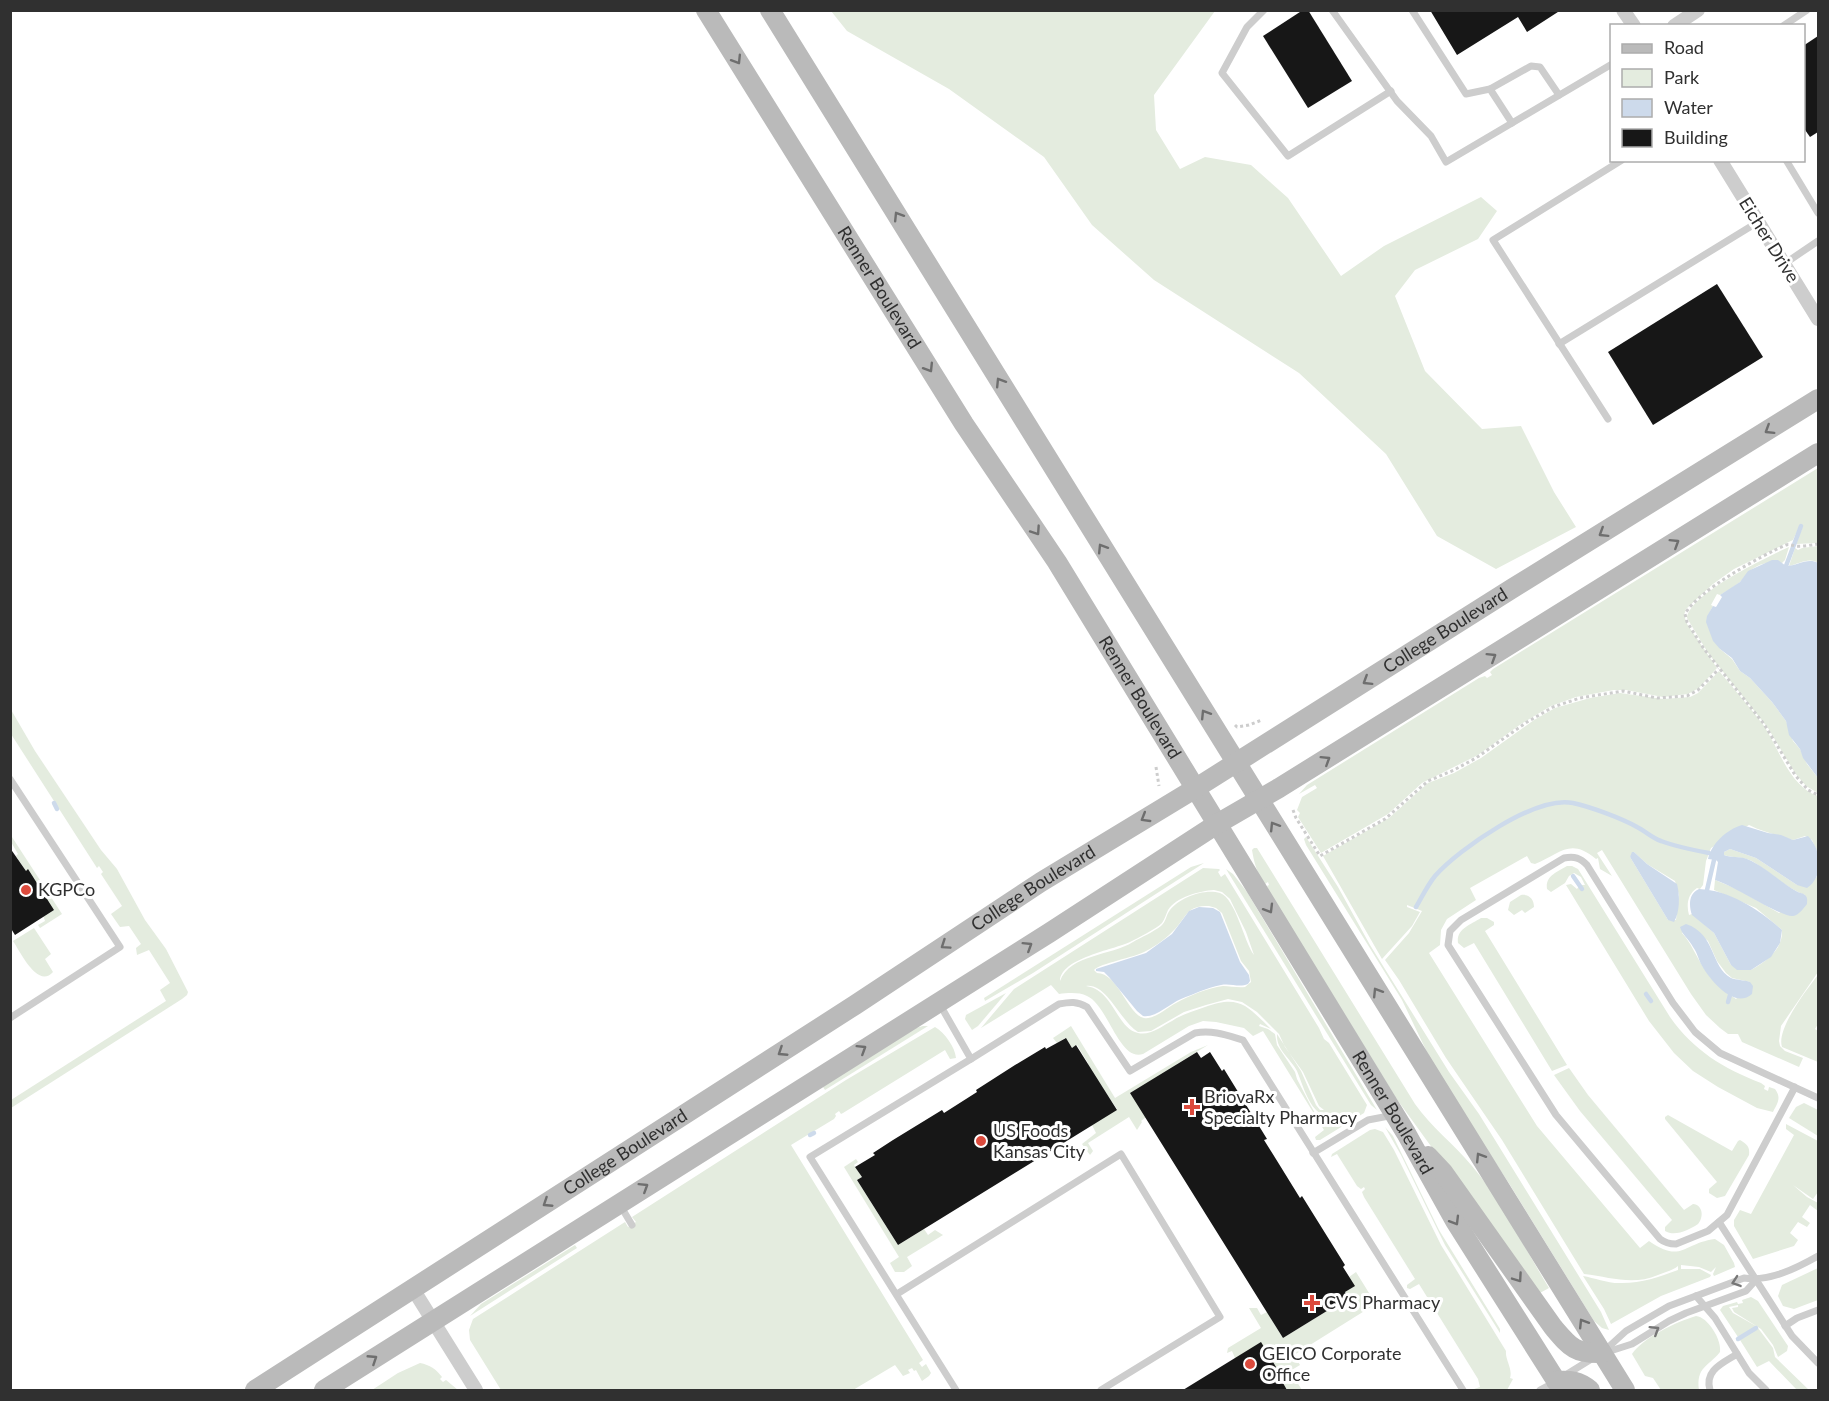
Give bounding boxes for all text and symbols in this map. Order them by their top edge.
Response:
legend [1610,24,1805,162]
text: Road [1664,36,1704,58]
one-way arrow [729,54,741,64]
text: Park [1664,66,1700,88]
text: Water [1664,96,1713,118]
text: Building [1664,126,1728,148]
street label: Eicher Drive [1735,193,1805,286]
one-way arrow [894,211,905,222]
street label: Renner Boulevard [833,222,926,352]
one-way arrow [922,362,934,372]
one-way arrow [996,378,1008,388]
one-way arrow [1765,422,1775,434]
one-way arrow [1029,524,1040,535]
one-way arrow [1599,525,1609,537]
one-way arrow [1669,538,1679,550]
one-way arrow [1098,544,1110,554]
street label: College Boulevard [1378,582,1511,677]
street label: Renner Boulevard [1095,631,1187,763]
one-way arrow [1485,653,1496,664]
one-way arrow [1362,673,1373,684]
one-way arrow [1200,710,1212,720]
one-way arrow [1320,755,1330,767]
one-way arrow [1141,811,1151,823]
one-way arrow [1270,822,1282,832]
street label: College Boulevard [966,840,1099,935]
place label: KGPCo [38,878,95,900]
marker: KGPCo [19,883,33,897]
one-way arrow [1262,903,1274,913]
one-way arrow [941,938,952,949]
one-way arrow [1021,942,1032,953]
one-way arrow [1374,987,1385,998]
one-way arrow [778,1045,789,1056]
one-way arrow [856,1045,866,1057]
street label: Renner Boulevard [1348,1046,1439,1178]
place label: BriovaRx Specialty Pharmacy [1204,1085,1358,1128]
marker: BriovaRx Specialty Pharmacy [1185,1100,1199,1114]
street label: College Boulevard [559,1104,691,1199]
place label: US Foods Kansas City [993,1119,1086,1162]
marker: US Foods Kansas City [974,1134,988,1148]
one-way arrow [1476,1153,1488,1163]
one-way arrow [637,1183,648,1194]
one-way arrow [543,1195,554,1206]
one-way arrow [1448,1215,1460,1225]
one-way arrow [1511,1272,1522,1283]
one-way arrow [1731,1274,1742,1287]
place label: CVS Pharmacy [1324,1291,1441,1313]
marker: CVS Pharmacy [1305,1296,1319,1310]
one-way arrow [1579,1319,1590,1330]
one-way arrow [1649,1325,1659,1337]
place label: GEICO Corporate Office [1262,1342,1401,1385]
one-way arrow [366,1355,377,1366]
marker: GEICO Corporate Office [1243,1357,1257,1371]

